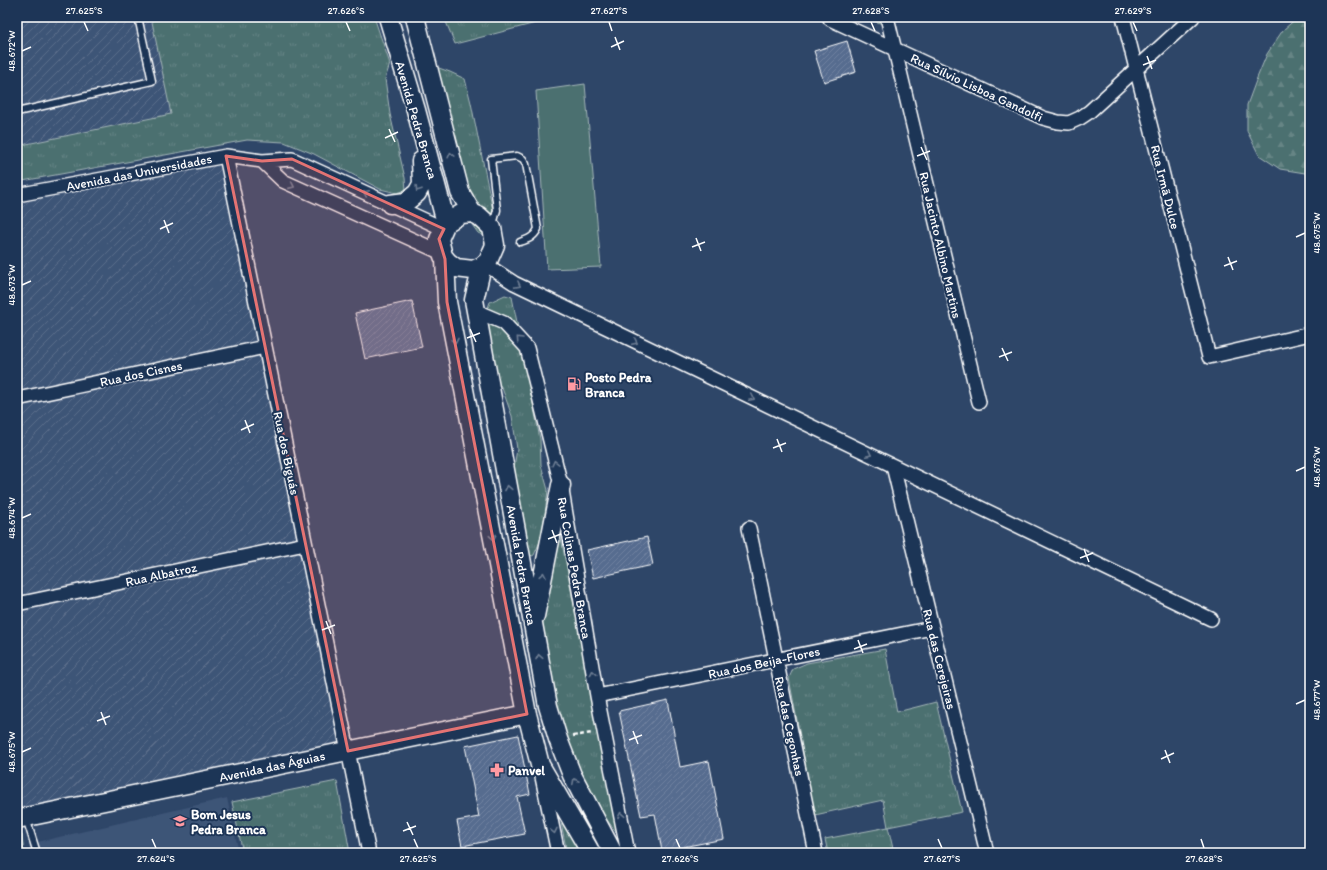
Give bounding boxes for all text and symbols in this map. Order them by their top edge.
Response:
text: 27.625°S [65,4,103,17]
text: 27.626°S [327,4,365,17]
text: 27.627°S [591,4,628,17]
text: 27.628°S [852,4,890,17]
text: 27.629°S [1114,4,1152,17]
text: 48.672°W [5,30,18,71]
street label: Rua Sílvio Lisboa Gandolfi [908,50,1045,125]
street label: Avenida Pedra Branca [392,59,441,181]
street label: Rua Irmã Dulce [1148,143,1183,231]
street label: Avenida das Universidades [65,151,213,194]
one-way arrow [447,151,456,158]
street label: Rua Jacinto Albino Martins [916,170,965,320]
one-way arrow [288,181,295,189]
one-way arrow [416,185,423,192]
one-way arrow [363,190,370,198]
text: 48.675°W [1310,212,1323,253]
text: 48.673°W [5,264,18,306]
one-way arrow [514,280,521,287]
one-way arrow [516,336,524,344]
one-way arrow [450,337,459,344]
one-way arrow [631,337,638,345]
street label: Rua dos Cisnes [99,357,184,390]
place label: Posto Pedra Branca [585,370,652,400]
fuel station icon: Posto Pedra Branca [566,376,582,392]
one-way arrow [748,393,755,401]
street label: Rua dos Biguás [270,410,303,496]
text: 48.676°W [1310,446,1323,488]
one-way arrow [865,449,873,457]
one-way arrow [552,460,560,466]
one-way arrow [504,485,512,491]
street label: Rua Colinas Pedra Branca [555,496,594,640]
text: 48.674°W [5,497,18,539]
street label: Avenida Pedra Branca [504,504,540,627]
one-way arrow [488,534,497,540]
street label: Rua Albatroz [124,560,198,589]
one-way arrow [539,571,547,578]
street label: Rua das Cerejeiras [920,607,959,711]
street label: Rua dos Beija-Flores [707,643,822,682]
one-way arrow [535,654,544,660]
one-way arrow [589,670,598,677]
street label: Rua das Cegonhas [772,675,807,777]
text: 48.677°W [1310,679,1323,720]
text: 48.675°W [5,731,18,772]
street label: Avenida das Águias [218,748,327,785]
pharmacy icon: Panvel [489,762,505,778]
place label: Panvel [508,763,545,778]
one-way arrow [573,778,580,786]
place label: Bom Jesus Pedra Branca [191,807,266,837]
one-way arrow [617,812,625,818]
school or university icon: Bom Jesus Pedra Branca [172,813,188,829]
one-way arrow [549,828,557,834]
text: 27.624°S [137,852,175,865]
text: 27.625°S [399,852,437,865]
text: 27.626°S [661,852,699,865]
text: 27.627°S [924,852,961,865]
text: 27.628°S [1185,852,1223,865]

